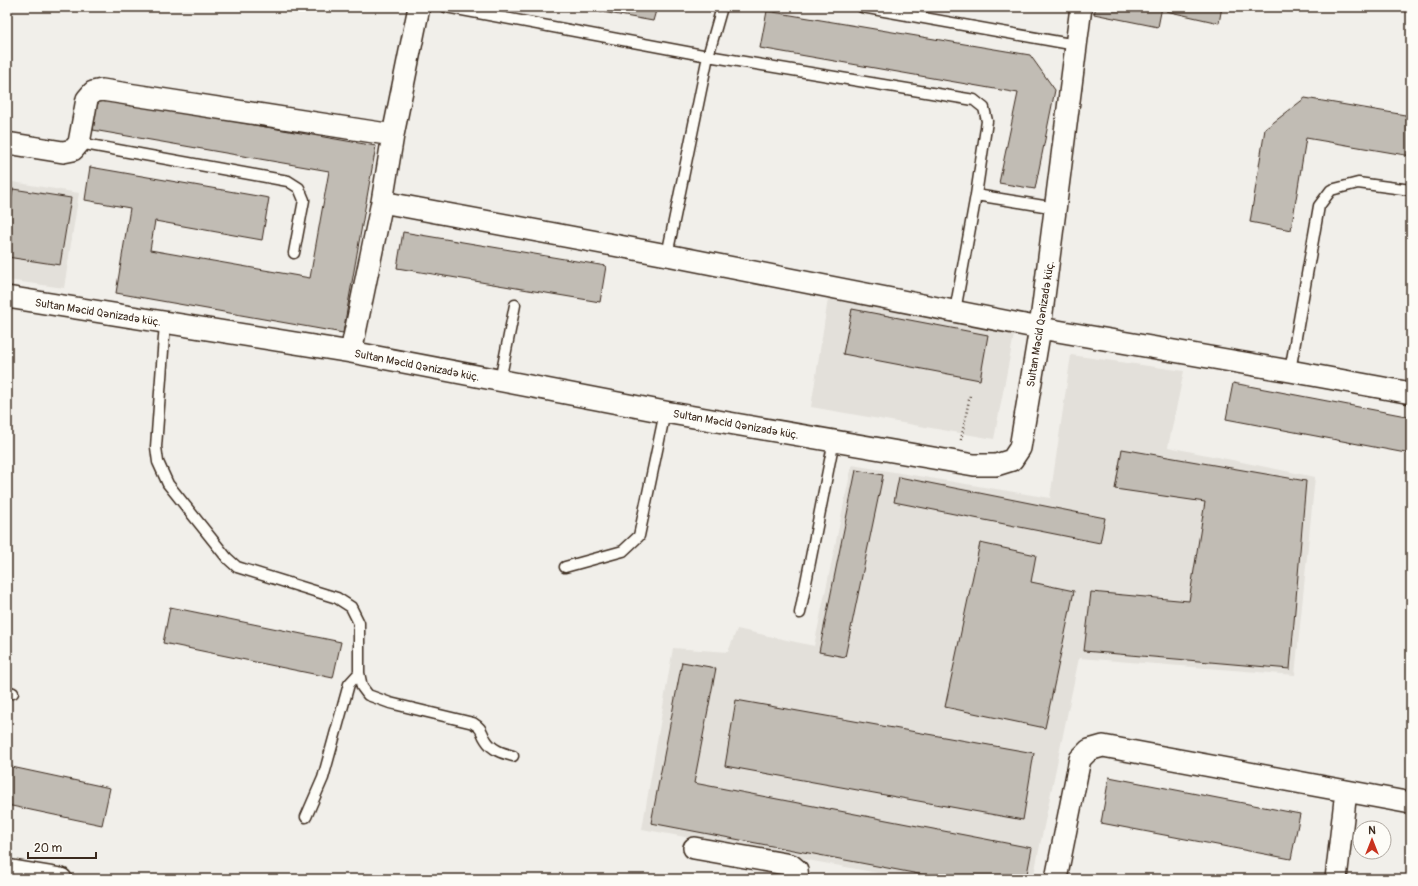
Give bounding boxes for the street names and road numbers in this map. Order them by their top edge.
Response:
street label: Sultan Məcid Qənizadə küç. [1024,260,1057,388]
street label: Sultan Məcid Qənizadə küç. [34,296,162,329]
street label: Sultan Məcid Qənizadə küç. [353,347,481,384]
street label: Sultan Məcid Qənizadə küç. [672,407,800,442]

